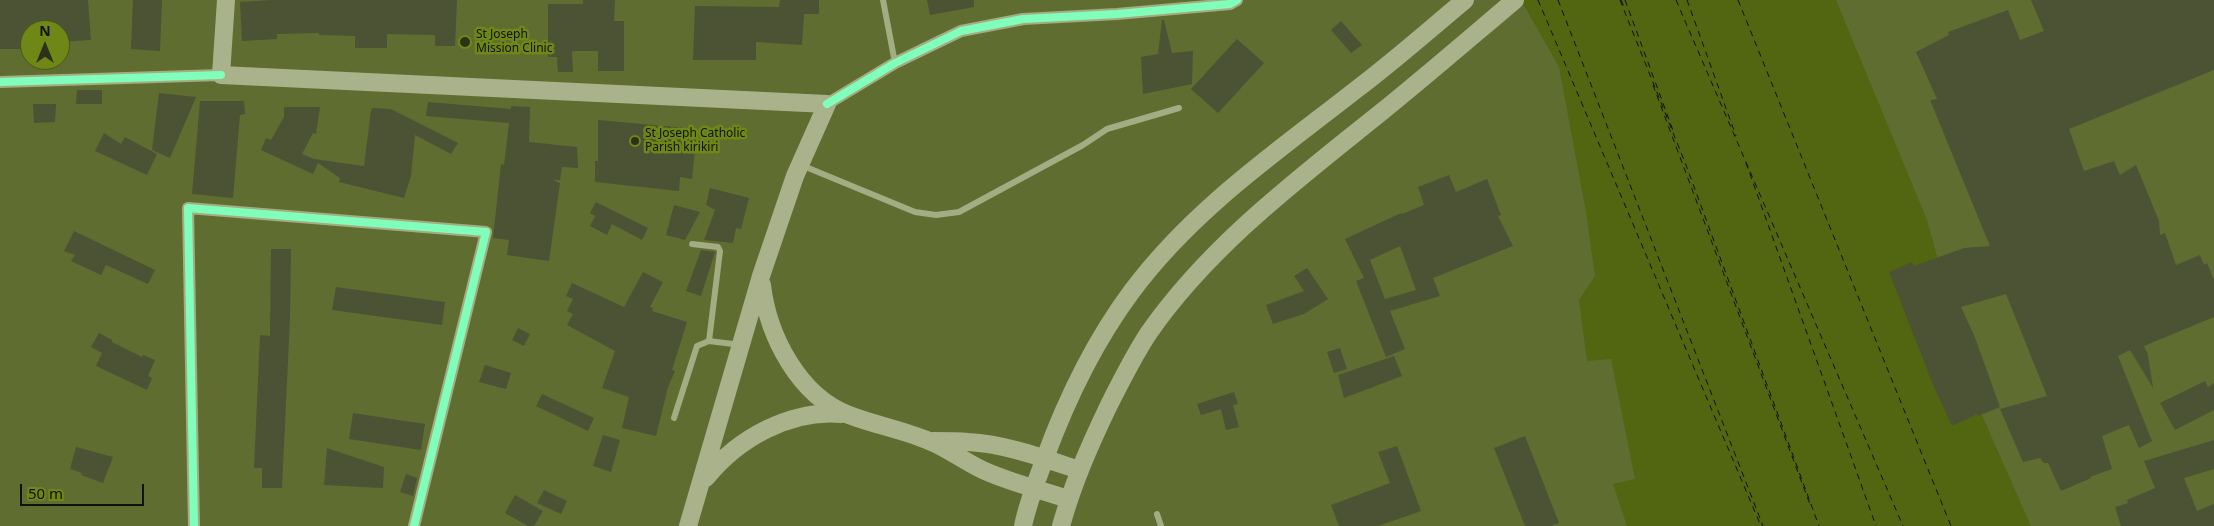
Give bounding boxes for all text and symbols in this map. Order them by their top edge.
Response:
north arrow [20,20,70,70]
text: N [39,21,51,40]
place label: St Joseph Mission Clinic [476,28,552,56]
marker: St Joseph Mission Clinic [458,35,472,49]
place label: St Joseph Catholic Parish kirikiri [645,127,745,155]
marker: St Joseph Catholic Parish kirikiri [629,135,641,147]
scale bar [22,474,146,506]
text: 50 m [28,483,63,503]

